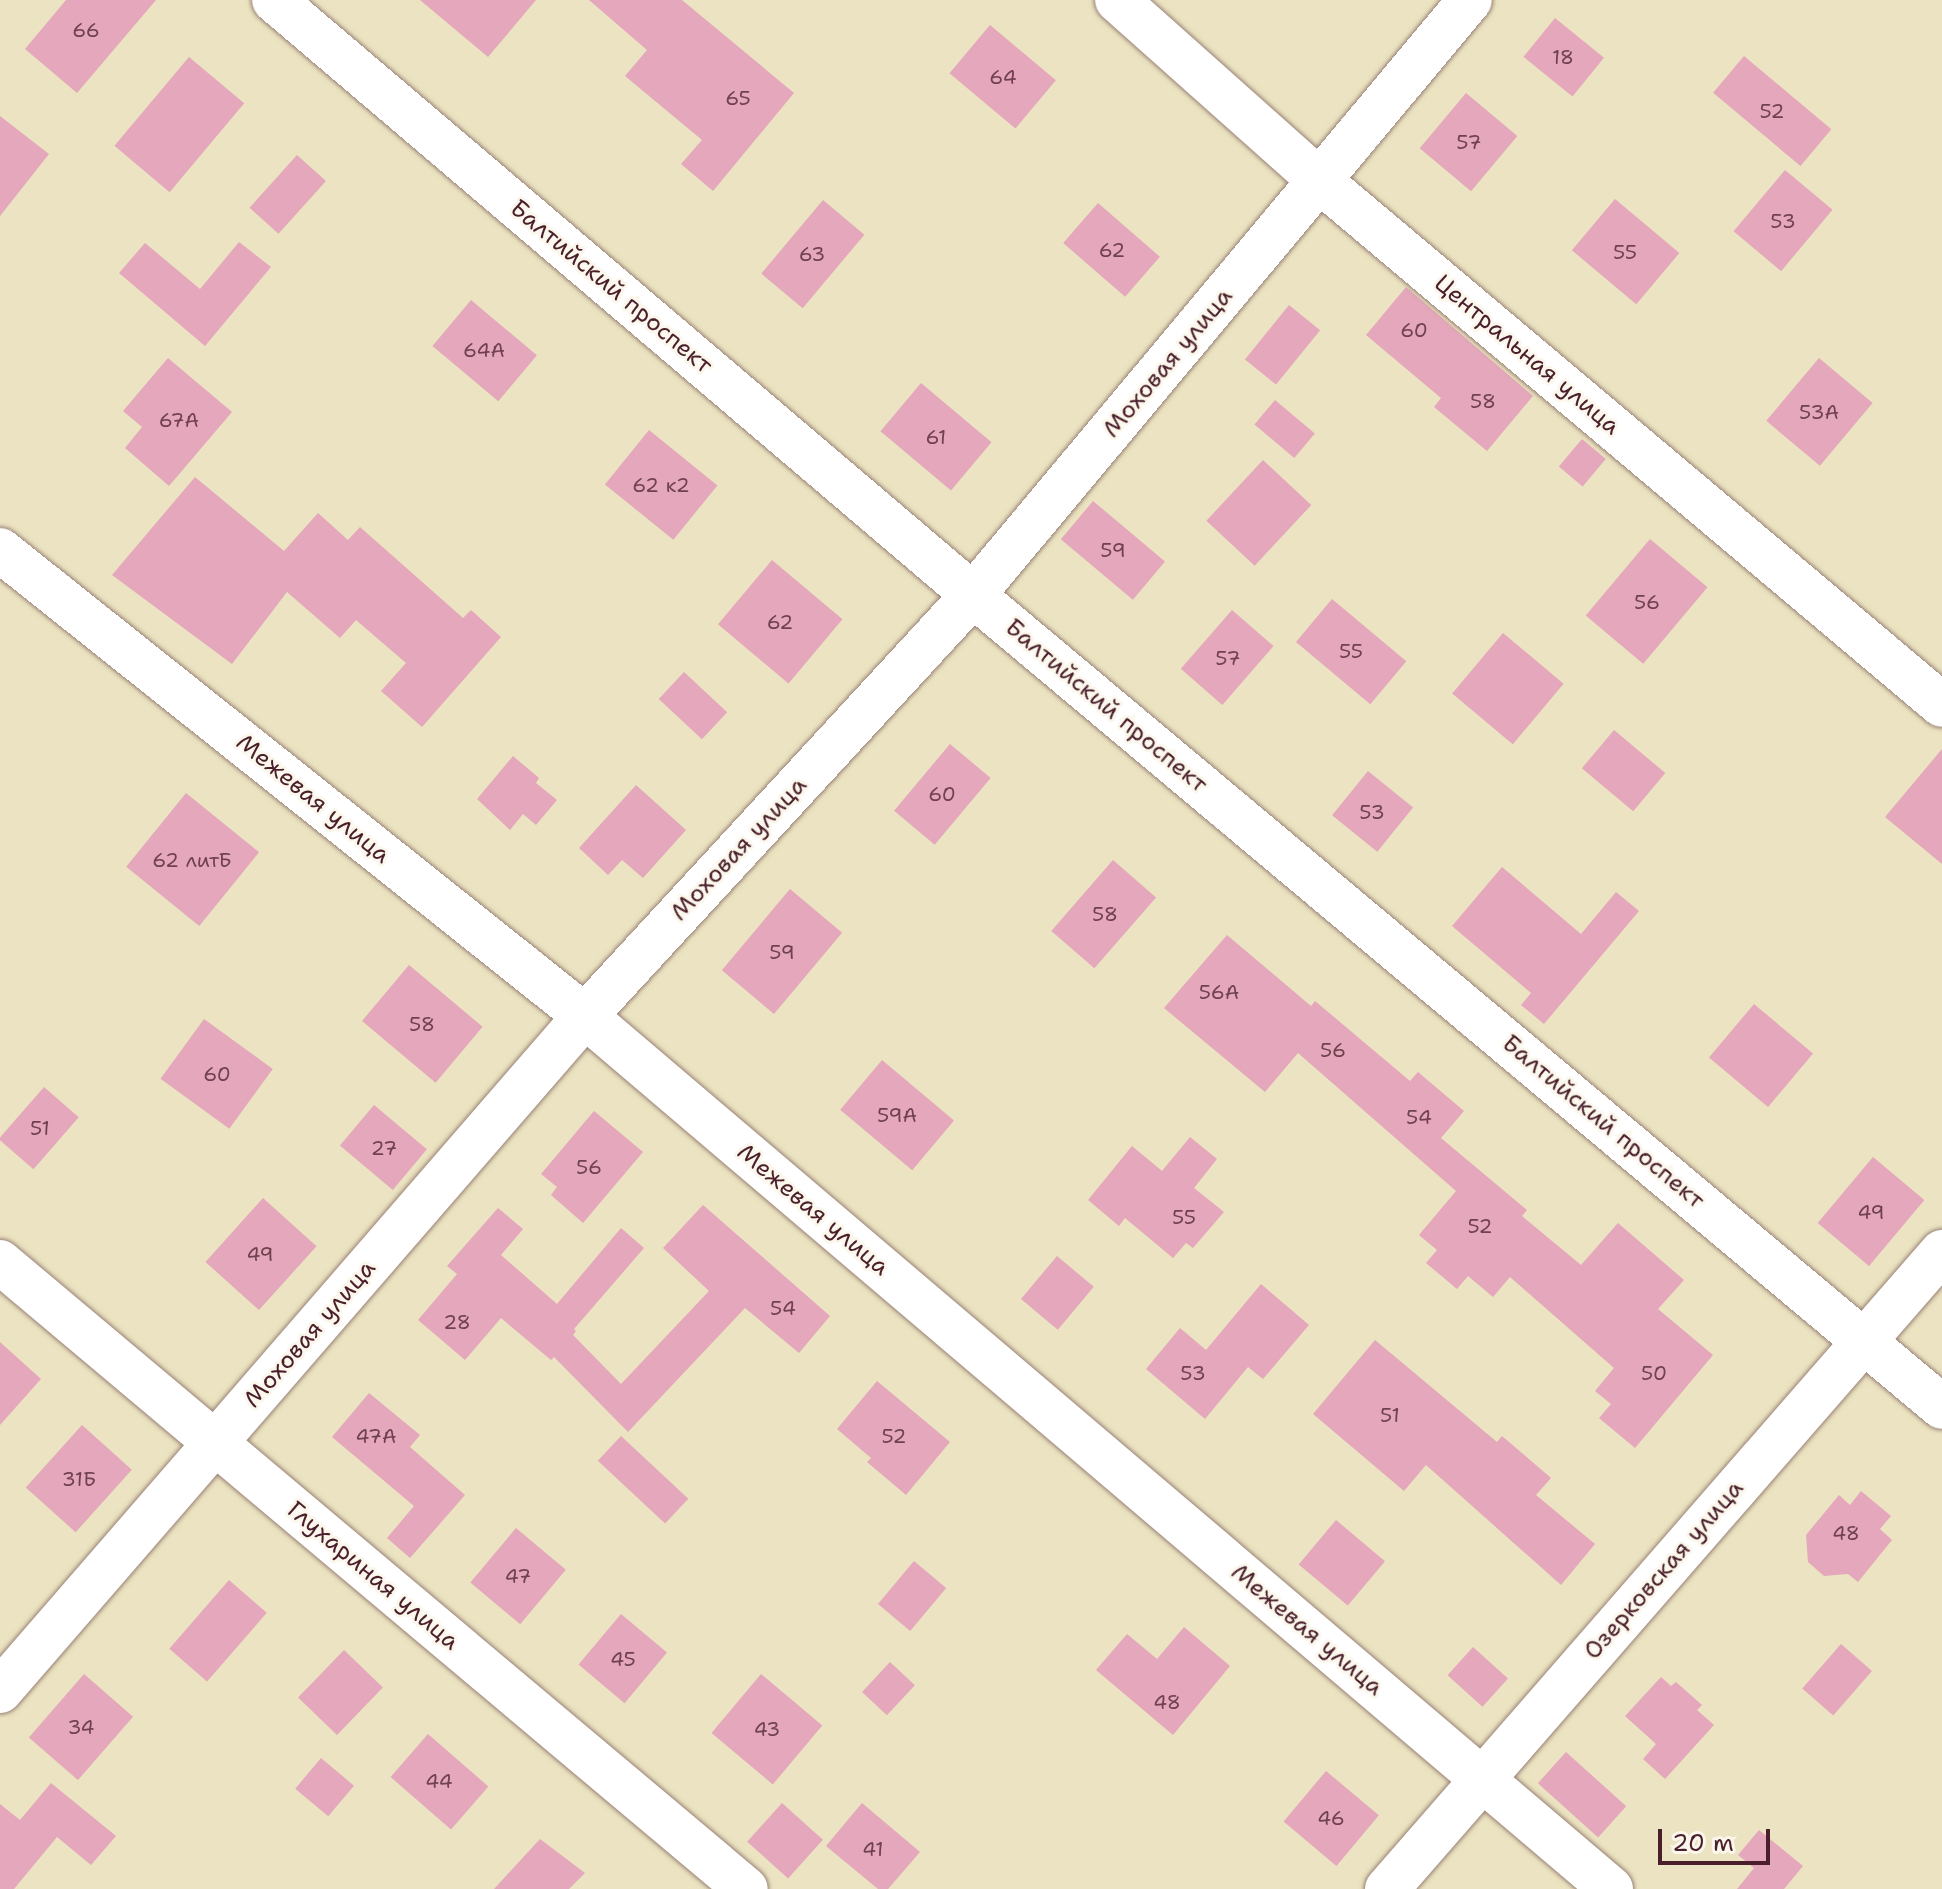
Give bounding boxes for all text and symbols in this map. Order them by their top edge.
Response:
house number: 66 [72,18,100,42]
house number: 18 [1552,45,1574,69]
house number: 64 [989,65,1017,89]
house number: 65 [725,86,751,110]
house number: 52 [1759,99,1785,123]
house number: 57 [1456,130,1482,154]
street label: Балтийский проспект [504,194,718,380]
house number: 53 [1770,209,1796,233]
house number: 62 [1099,238,1125,262]
house number: 55 [1613,240,1637,264]
house number: 63 [799,242,825,266]
street label: Центральная улица [1428,269,1626,441]
street label: Моховая улица [1097,283,1239,443]
house number: 60 [1400,318,1428,342]
house number: 64А [463,338,505,362]
house number: 58 [1470,389,1496,413]
house number: 53А [1799,400,1839,424]
house number: 67А [159,408,199,432]
house number: 61 [926,425,946,449]
house number: 62 к2 [632,473,690,497]
house number: 59 [1100,538,1126,562]
house number: 56 [1634,590,1660,614]
house number: 62 [767,610,793,634]
street label: Балтийский проспект [999,613,1213,799]
house number: 55 [1339,639,1363,663]
house number: 57 [1215,646,1241,670]
street label: Межевая улица [230,728,396,870]
street label: Моховая улица [665,771,813,927]
house number: 60 [928,782,956,806]
house number: 53 [1359,800,1385,824]
house number: 62 литБ [152,848,232,872]
house number: 58 [1092,902,1118,926]
house number: 59 [769,940,795,964]
house number: 56А [1199,980,1239,1004]
house number: 58 [409,1012,435,1036]
street label: Балтийский проспект [1496,1029,1710,1215]
house number: 56 [1320,1038,1346,1062]
house number: 60 [203,1062,231,1086]
house number: 59А [877,1103,917,1127]
house number: 54 [1406,1105,1432,1129]
house number: 51 [30,1116,50,1140]
house number: 27 [371,1136,397,1160]
street label: Межевая улица [731,1138,895,1282]
house number: 56 [576,1155,602,1179]
house number: 49 [1857,1200,1885,1224]
house number: 55 [1172,1205,1196,1229]
house number: 52 [1467,1214,1493,1238]
house number: 49 [246,1242,274,1266]
street label: Моховая улица [238,1254,382,1414]
house number: 54 [770,1296,796,1320]
house number: 28 [443,1310,471,1334]
house number: 53 [1180,1361,1206,1385]
house number: 50 [1641,1361,1667,1385]
house number: 51 [1380,1403,1400,1427]
house number: 47А [355,1424,397,1448]
house number: 52 [881,1424,907,1448]
house number: 31Б [62,1467,96,1491]
street label: Озерковская улица [1578,1474,1750,1666]
street label: Глухариная улица [281,1496,465,1656]
house number: 48 [1832,1521,1860,1545]
street label: Межевая улица [1225,1558,1389,1702]
house number: 47 [505,1564,531,1588]
house number: 45 [610,1647,636,1671]
house number: 48 [1153,1690,1181,1714]
house number: 34 [67,1715,95,1739]
house number: 43 [754,1717,780,1741]
house number: 44 [425,1769,453,1793]
house number: 46 [1317,1806,1345,1830]
scale bar [1662,1813,1774,1863]
text: 20 m [1672,1827,1734,1859]
house number: 41 [862,1837,884,1861]

